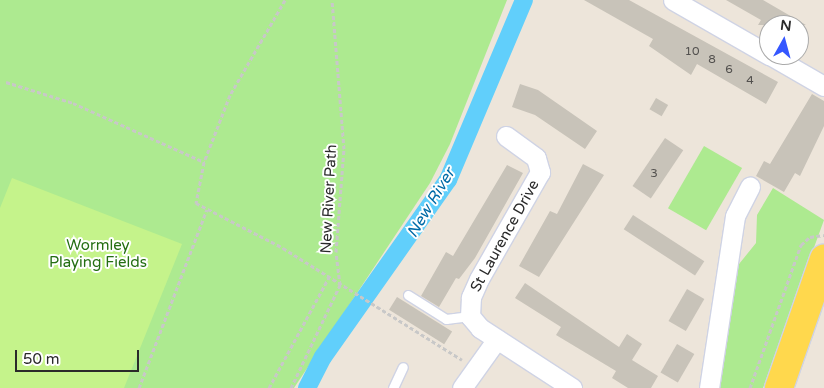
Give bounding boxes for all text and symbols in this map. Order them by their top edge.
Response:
north arrow [759,15,809,65]
text: N [779,16,792,35]
house number: 10 [684,45,700,59]
house number: 8 [708,53,716,67]
house number: 6 [725,63,733,77]
house number: 4 [746,74,754,88]
street label: New River Path [317,144,341,254]
water label: New River [403,165,459,241]
house number: 3 [650,167,658,181]
street label: St Laurence Drive [467,177,543,295]
park label: Wormley Playing Fields [49,236,147,271]
scale bar [18,340,141,372]
text: 50 m [23,350,60,368]

